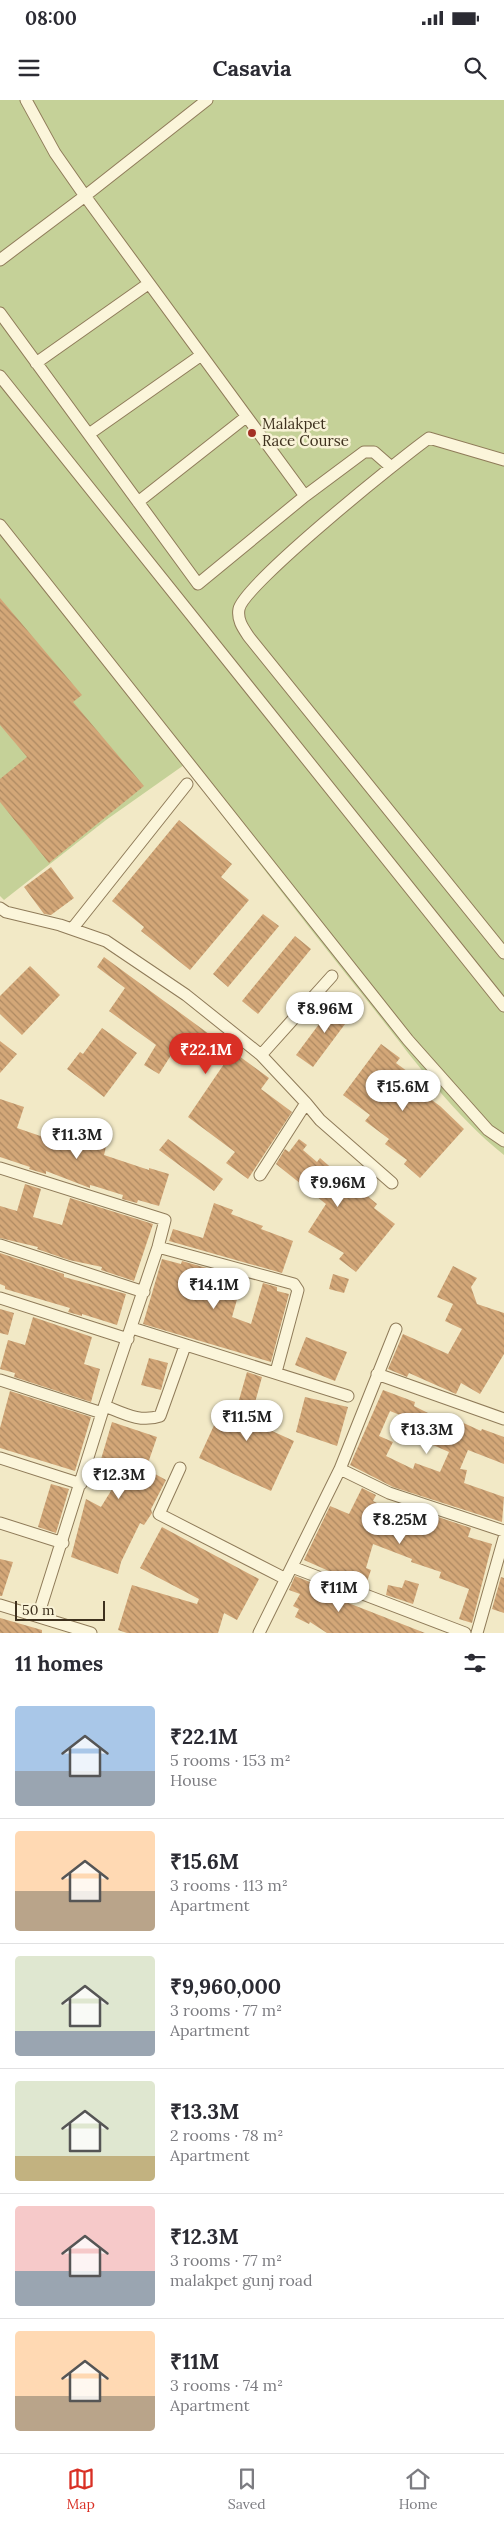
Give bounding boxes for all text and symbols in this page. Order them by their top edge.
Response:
text: 08:00 [25,6,77,30]
icon: menu [15,54,43,82]
text: Casavia [212,54,292,82]
icon: search [461,54,489,82]
place label: Malakpet Race Course [262,414,349,450]
marker: Malakpet Race Course [246,427,258,439]
pin: ₹8.96M [284,992,366,1034]
text: ₹8.96M [297,998,353,1018]
pin: ₹22.1M [165,1032,247,1075]
text: ₹22.1M [180,1039,232,1059]
pin: ₹15.6M [362,1070,444,1112]
text: ₹15.6M [377,1076,429,1096]
pin: ₹11.3M [36,1118,118,1160]
text: ₹11.3M [52,1124,102,1144]
pin: ₹9.96M [297,1166,379,1208]
text: ₹9.96M [310,1172,366,1192]
pin: ₹14.1M [173,1268,255,1310]
text: ₹14.1M [189,1274,239,1294]
pin: ₹11.5M [206,1400,288,1442]
text: ₹11.5M [222,1406,272,1426]
pin: ₹13.3M [386,1412,468,1455]
text: ₹13.3M [401,1419,453,1439]
pin: ₹12.3M [78,1458,160,1500]
text: ₹12.3M [93,1464,145,1484]
pin: ₹8.25M [359,1502,441,1545]
text: ₹8.25M [373,1509,427,1529]
pin: ₹11M [309,1570,369,1613]
text: ₹11M [320,1577,358,1597]
scale bar [15,1598,105,1621]
text: 50 m [22,1601,55,1619]
icon: filters [461,1649,489,1677]
text: 11 homes [15,1650,103,1677]
text: ₹22.1M [170,1723,238,1750]
icon: home [55,1726,115,1786]
text: 5 rooms · 153 m² [170,1750,291,1770]
text: House [170,1770,217,1790]
text: ₹15.6M [170,1848,239,1875]
icon: home [55,1851,115,1911]
text: 3 rooms · 113 m² [170,1875,288,1895]
text: Apartment [170,1895,250,1915]
text: ₹9,960,000 [170,1973,281,2000]
icon: home [55,1976,115,2036]
text: 3 rooms · 77 m² [170,2000,282,2020]
text: Apartment [170,2020,250,2040]
text: ₹13.3M [170,2098,239,2125]
icon: home [55,2101,115,2161]
text: 2 rooms · 78 m² [170,2125,284,2145]
text: Apartment [170,2145,250,2165]
text: ₹12.3M [170,2223,239,2250]
icon: home [55,2226,115,2286]
text: 3 rooms · 77 m² [170,2250,282,2270]
text: malakpet gunj road [170,2270,313,2290]
text: ₹11M [170,2348,219,2375]
icon: home [55,2351,115,2411]
text: 3 rooms · 74 m² [170,2375,283,2395]
text: Apartment [170,2395,250,2415]
tab: Map [66,2465,95,2513]
tab: Saved [228,2465,266,2513]
tab: Home [399,2465,438,2513]

